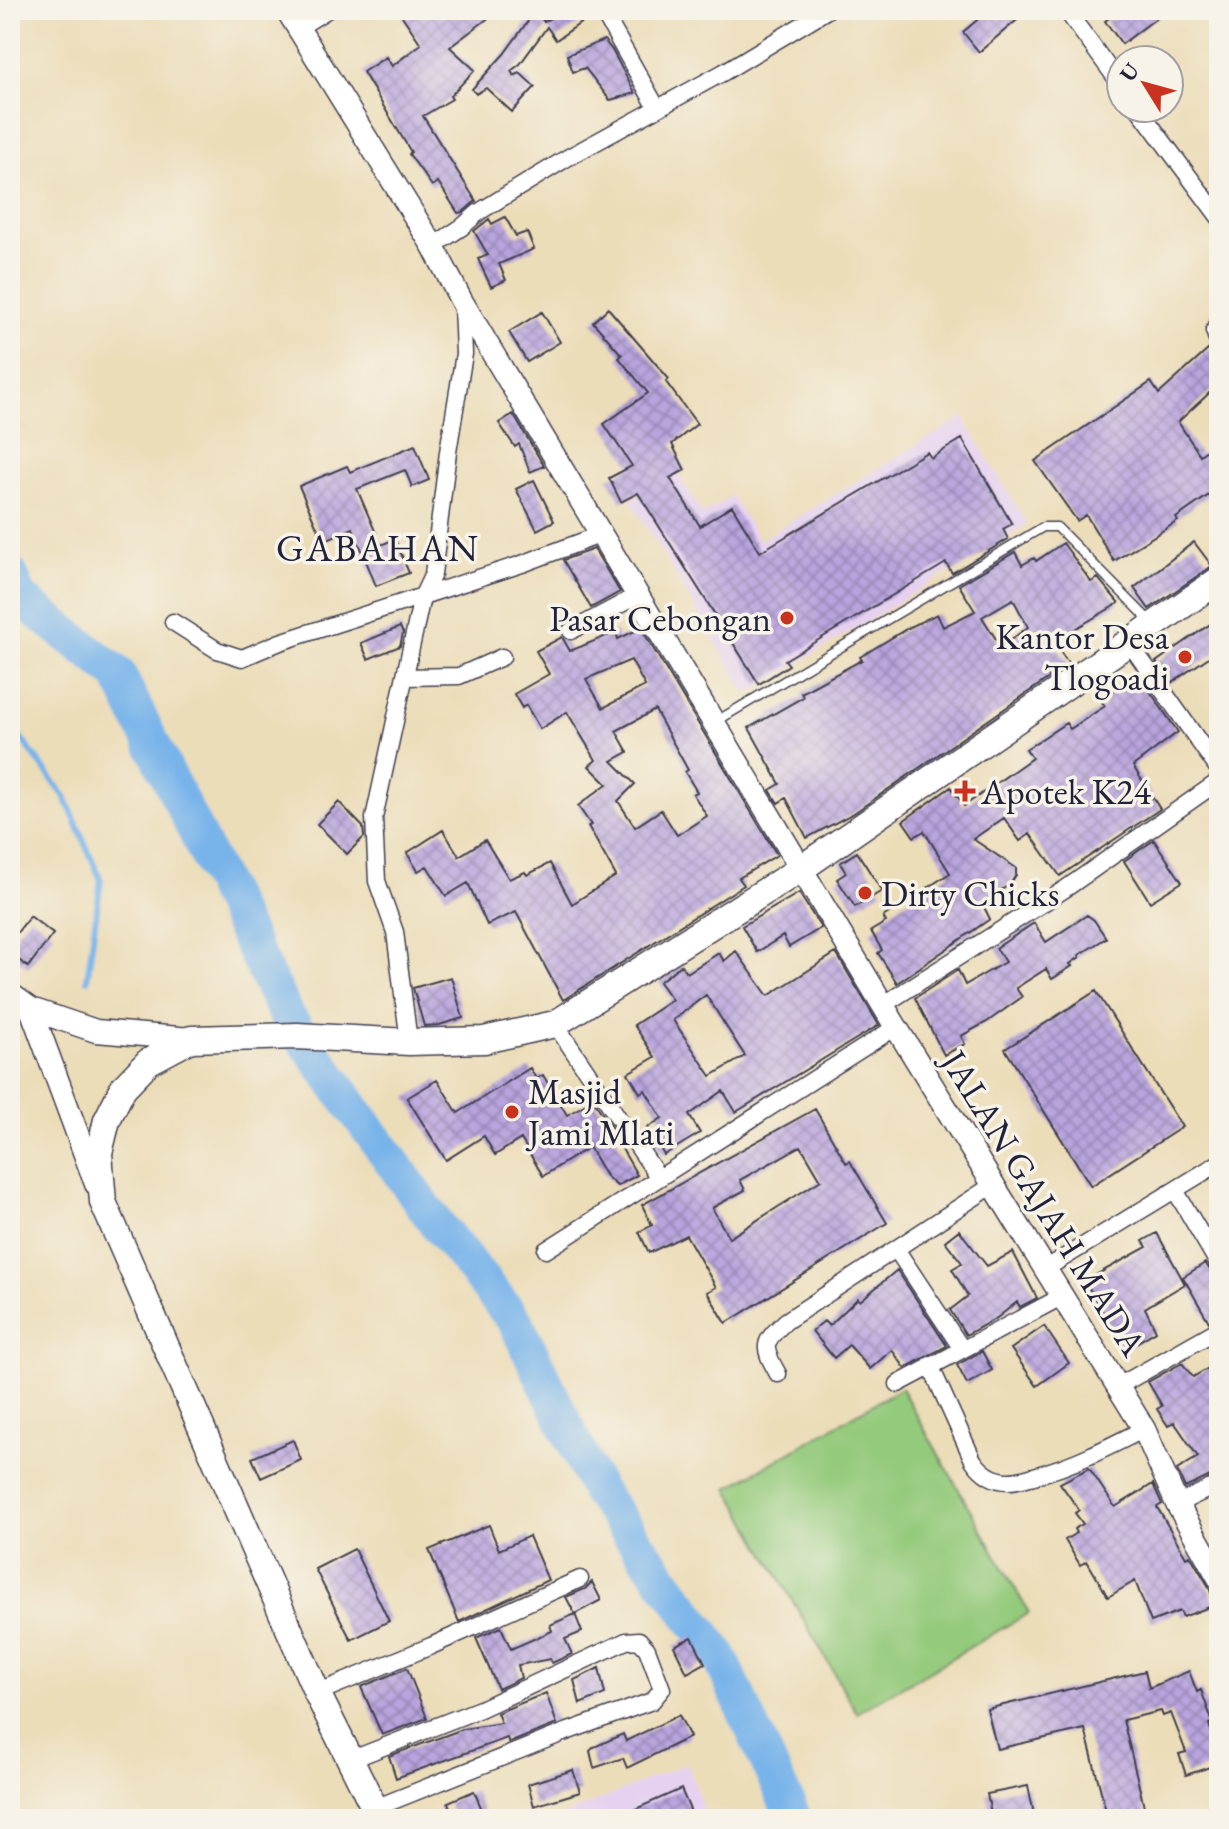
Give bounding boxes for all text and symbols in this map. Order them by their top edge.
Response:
north arrow [1105,44,1185,124]
text: U [1113,57,1146,88]
district label: GABAHAN [276,523,480,572]
place label: Pasar Cebongan [549,595,771,642]
marker: Pasar Cebongan [778,609,796,627]
place label: Kantor Desa Tlogoadi [996,613,1170,701]
marker: Kantor Desa Tlogoadi [1176,648,1194,666]
place label: Apotek K24 [980,768,1152,815]
marker: Apotek K24 [956,782,974,800]
place label: Dirty Chicks [881,870,1059,917]
marker: Dirty Chicks [856,884,874,902]
street label: JALAN GAJAH MADA [929,1039,1158,1366]
place label: Masjid Jami Mlati [525,1068,674,1156]
marker: Masjid Jami Mlati [503,1103,521,1121]

